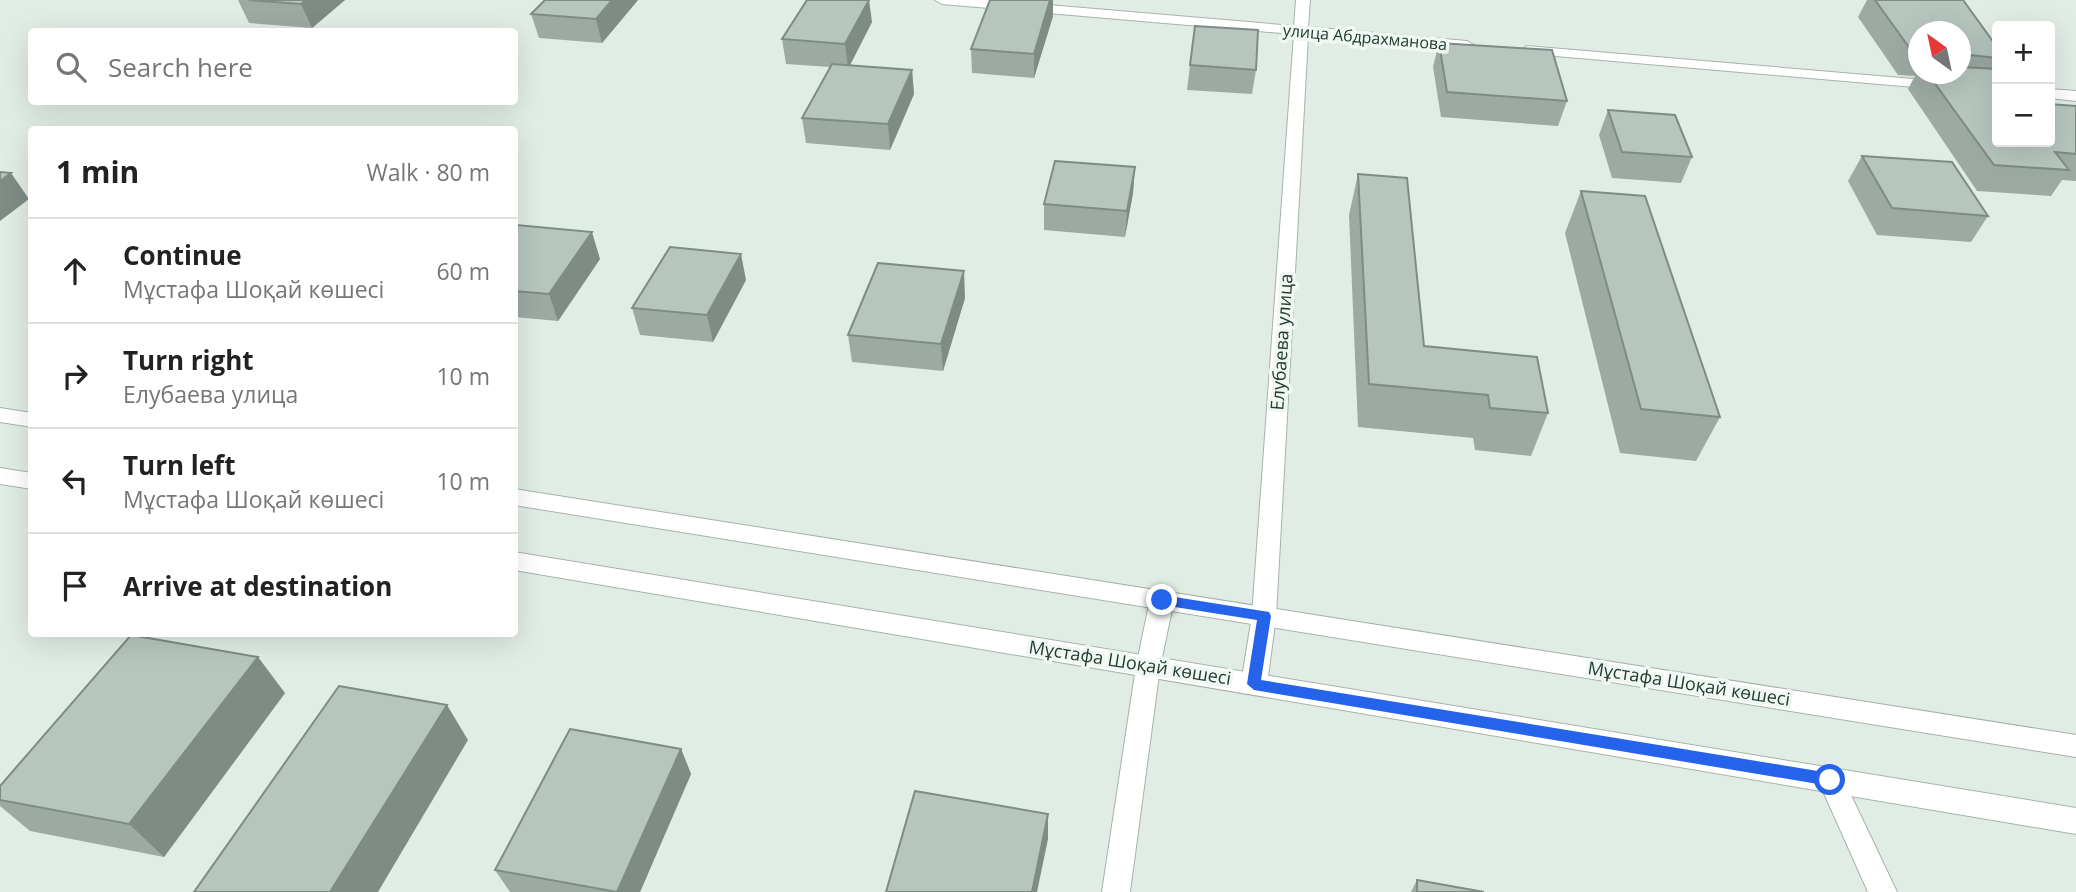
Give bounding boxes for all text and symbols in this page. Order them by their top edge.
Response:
street label: улица Абдрахманова [1282,19,1448,55]
north arrow [1908,21,1971,84]
map controls [1992,21,2055,147]
button: + [1992,21,2055,84]
search box [28,28,518,105]
icon: search [52,48,90,86]
text: Search here [108,49,253,85]
button: − [1992,84,2055,147]
text: 1 min [56,151,139,192]
text: Walk · 80 m [367,156,490,188]
text: Continue [123,237,242,273]
icon: ahead [56,252,94,290]
text: 60 m [436,255,490,287]
text: Мұстафа Шоқай көшесі [123,273,384,305]
street label: Елубаева улица [1264,273,1298,411]
text: Turn right [123,342,254,378]
icon: right [56,357,94,395]
text: 10 m [436,360,490,392]
text: Елубаева улица [123,378,298,410]
text: Turn left [123,447,235,483]
icon: left [56,462,94,500]
text: 10 m [436,465,490,497]
text: Мұстафа Шоқай көшесі [123,483,384,515]
icon: arrive [56,567,94,605]
text: Arrive at destination [123,568,392,604]
route end [1146,584,1177,615]
street label: Мұстафа Шоқай көшесі [1027,634,1233,690]
street label: Мұстафа Шоқай көшесі [1586,655,1792,711]
route start [1814,764,1845,795]

